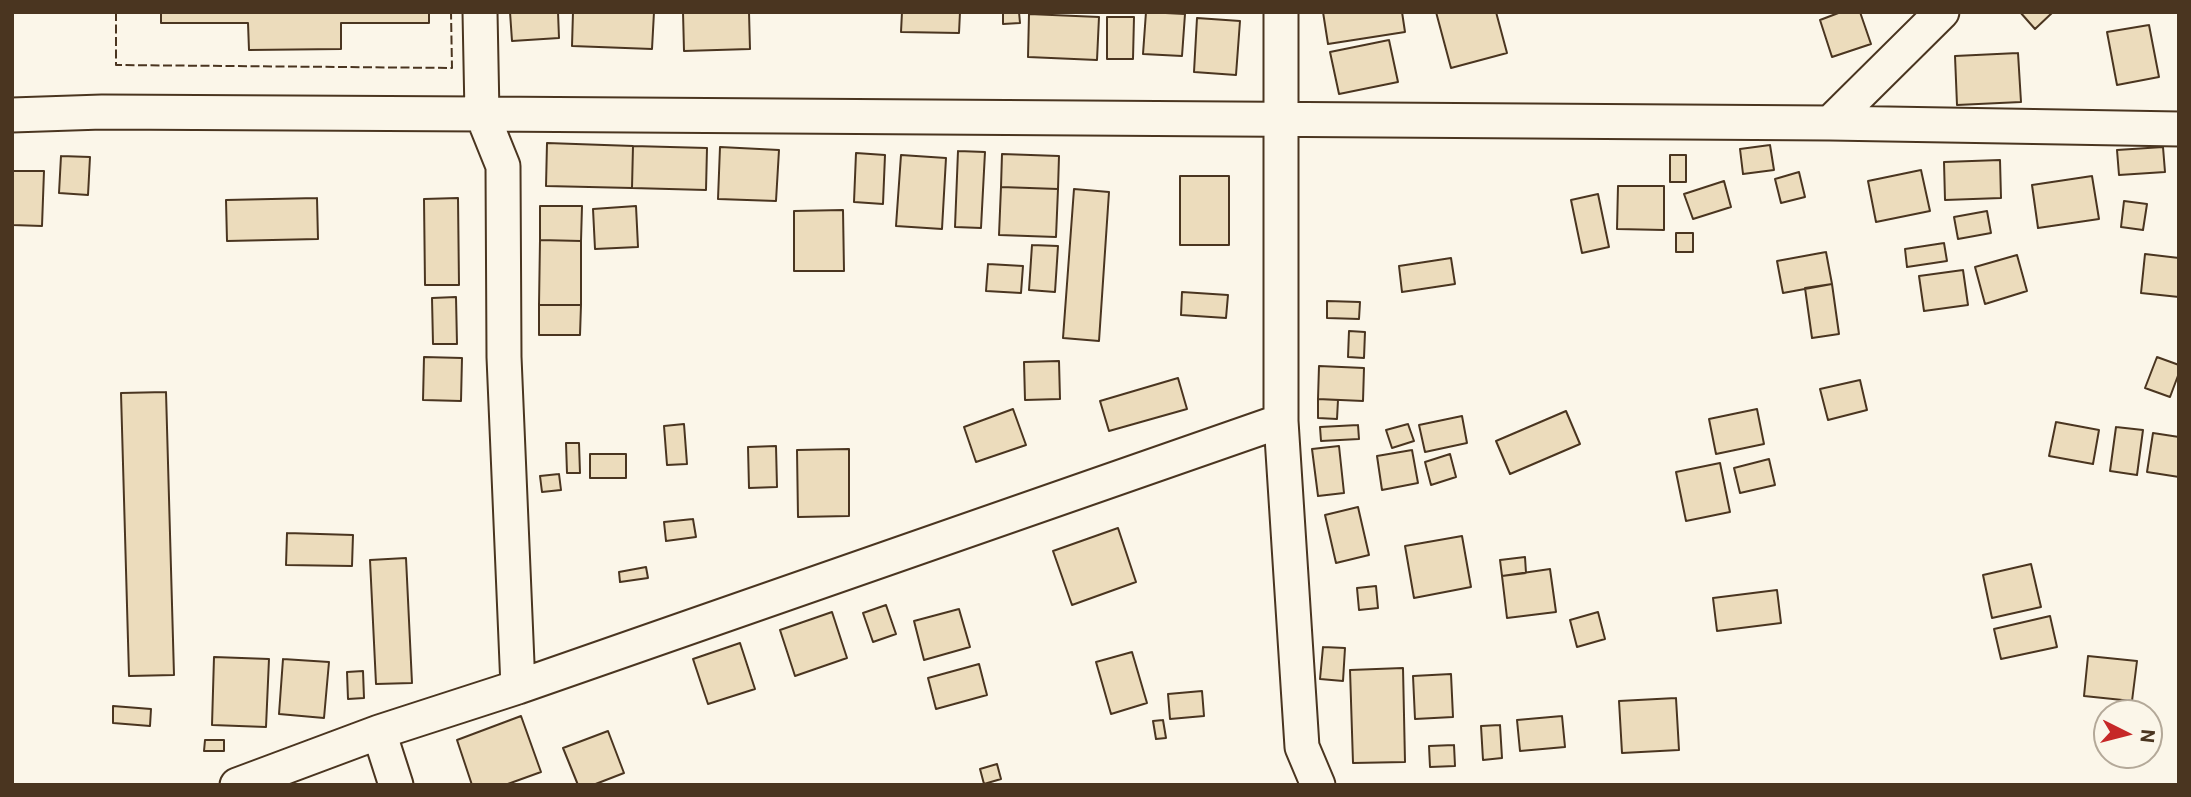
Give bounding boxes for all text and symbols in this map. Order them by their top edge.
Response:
north arrow [2093,699,2163,769]
text: N [2135,728,2160,744]

